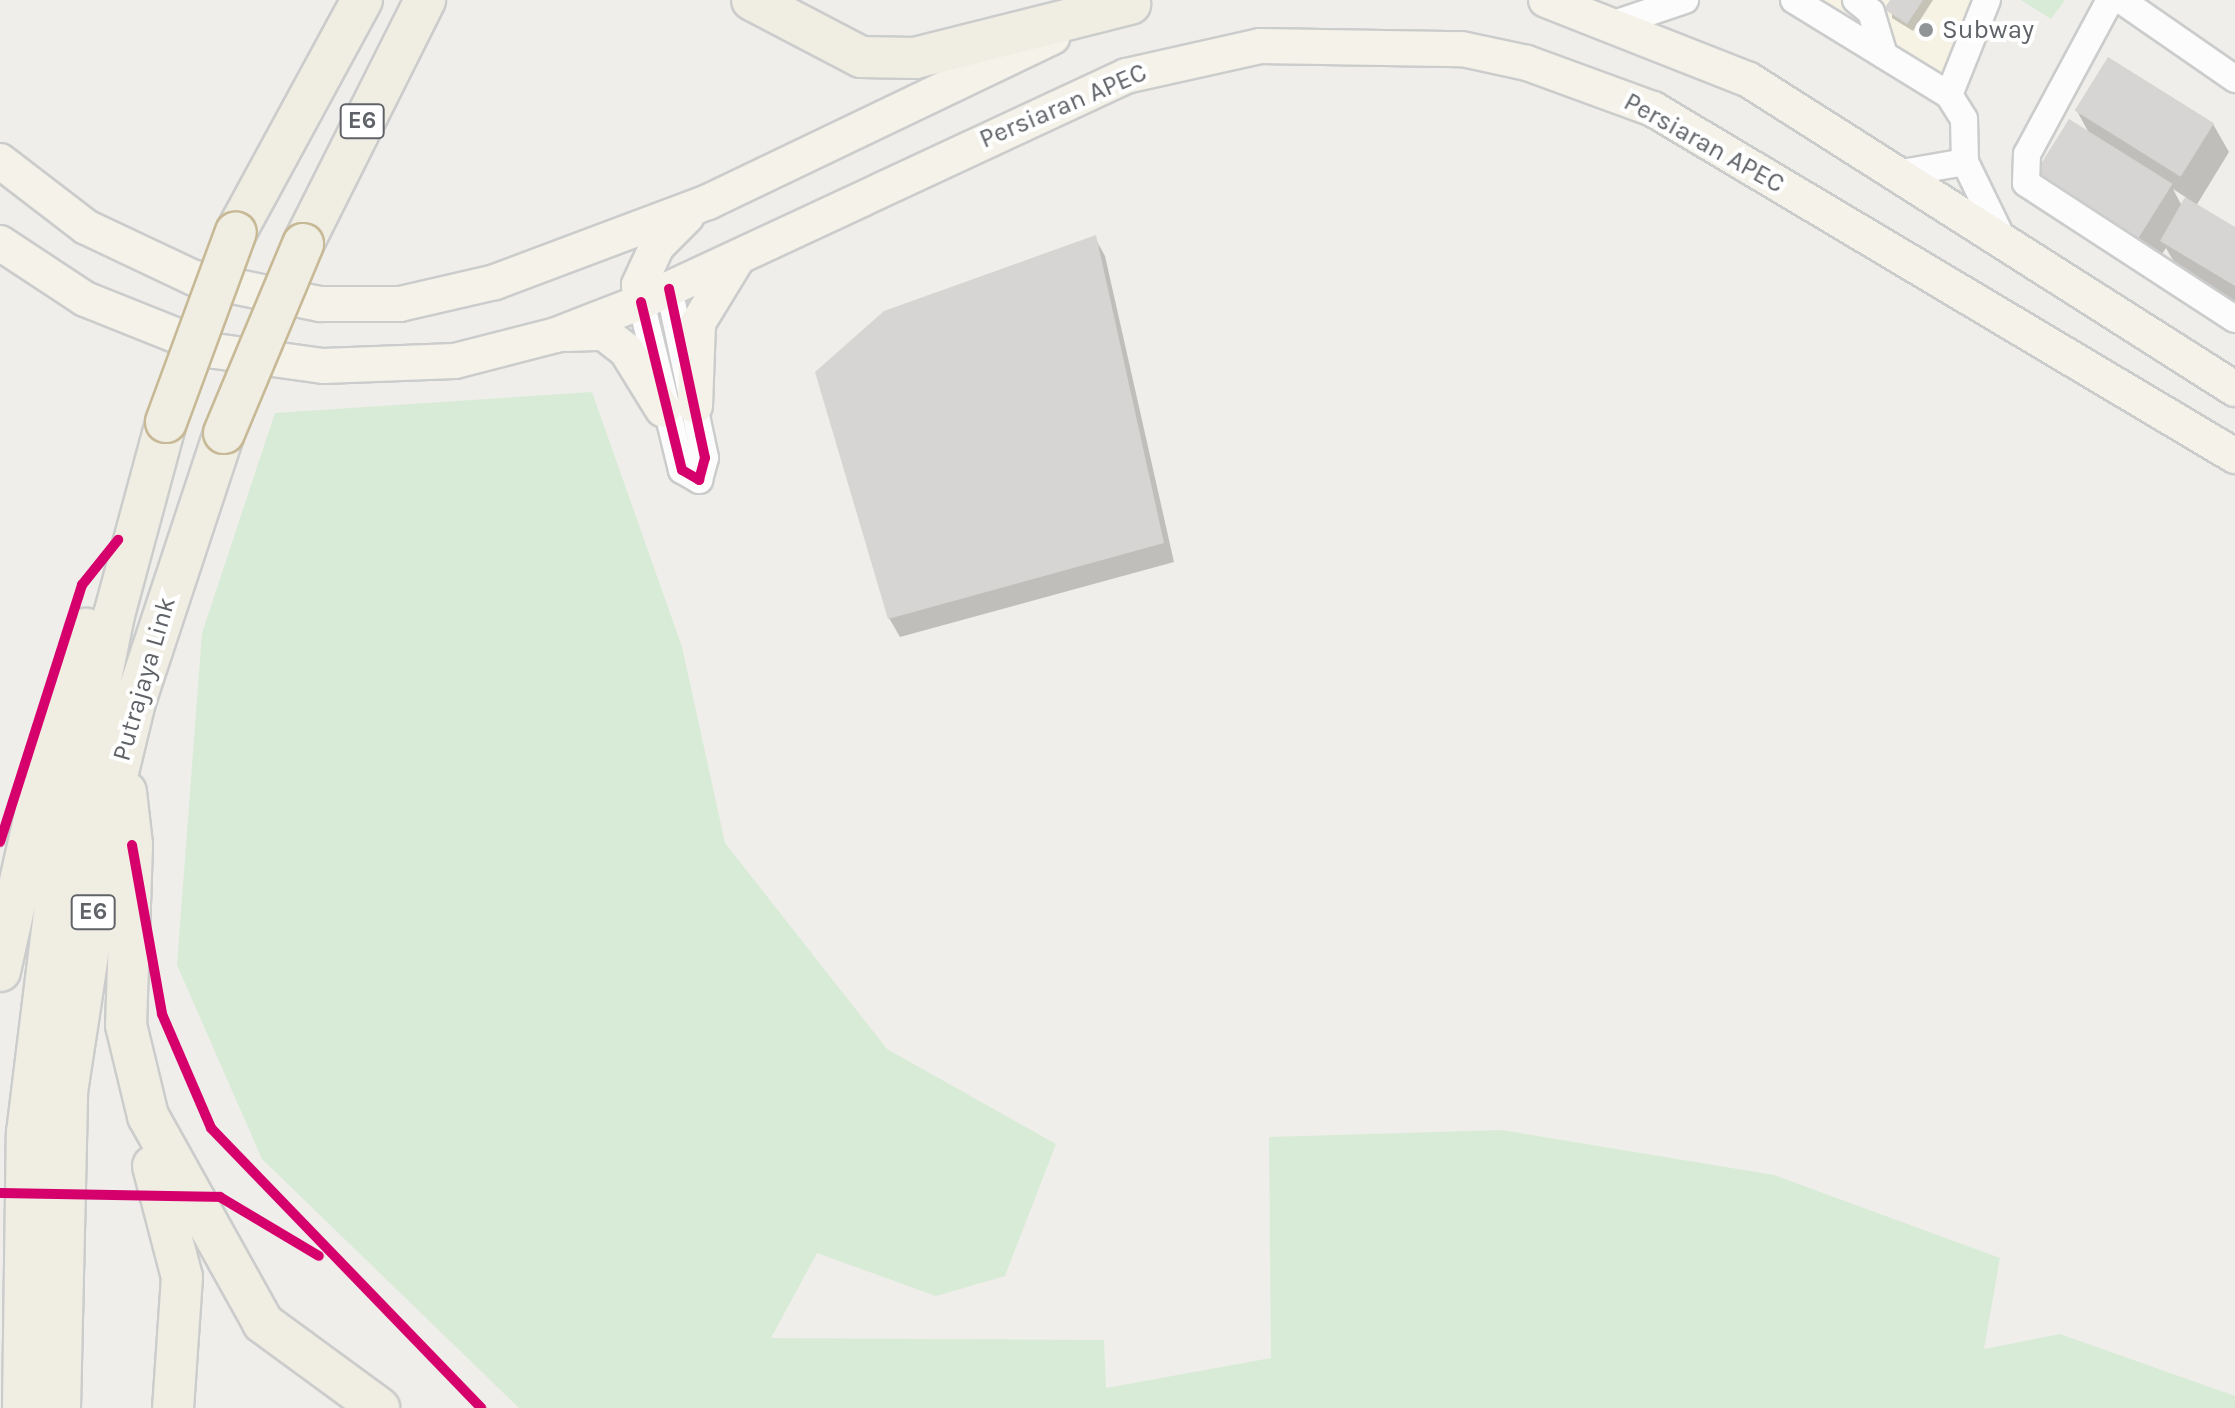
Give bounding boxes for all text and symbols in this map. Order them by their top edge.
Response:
place label: Subway [1942,14,2034,46]
marker: Subway [1917,21,1935,39]
street label: Persiaran APEC [975,57,1151,155]
street label: Persiaran APEC [1618,86,1790,200]
road number: E6 [338,101,386,141]
street label: Putrajaya Link [106,594,182,764]
road number: E6 [69,892,117,932]

